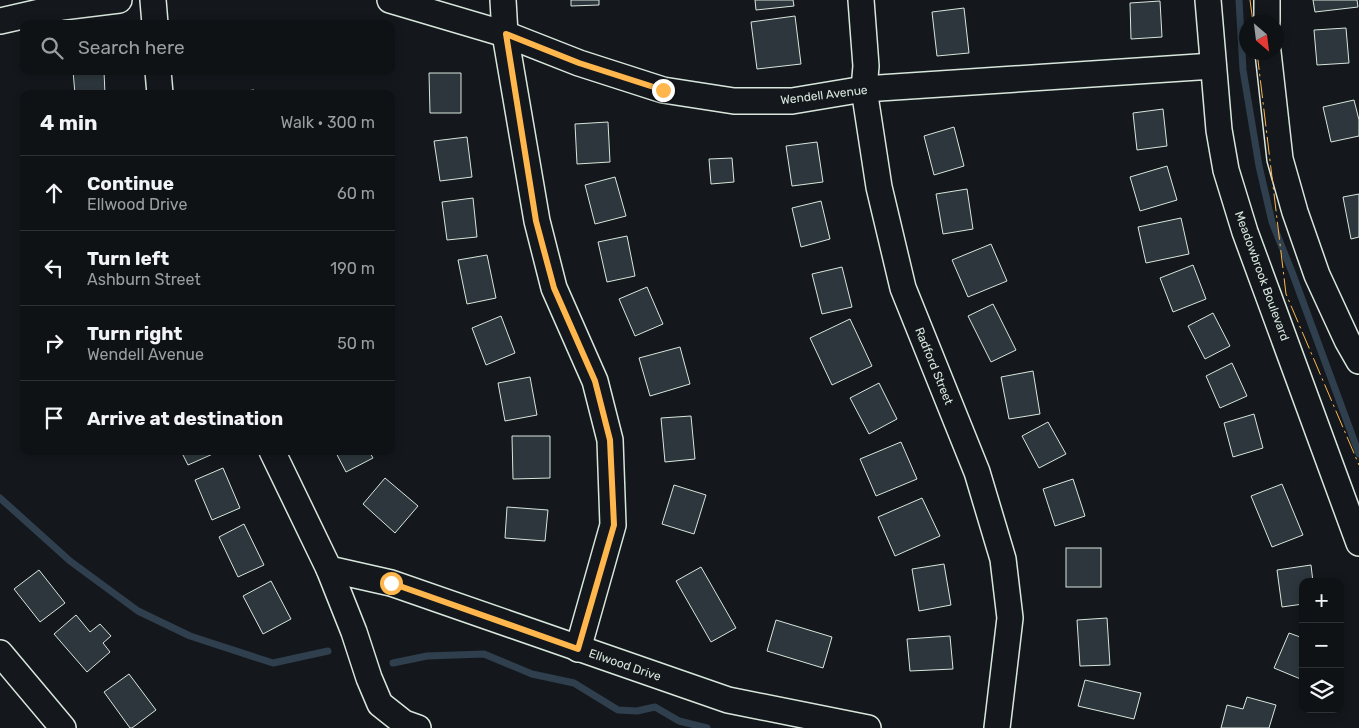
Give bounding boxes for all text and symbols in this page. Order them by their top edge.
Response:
north arrow [1239,15,1284,60]
search box [20,20,395,75]
icon: search [38,34,66,62]
text: Search here [78,36,185,59]
route end [652,79,675,102]
street label: Wendell Avenue [780,83,869,107]
text: 4 min [40,110,98,135]
text: Walk · 300 m [281,113,375,132]
text: Continue [87,172,174,195]
icon: ahead [40,179,68,207]
text: 60 m [337,184,375,203]
text: Ellwood Drive [87,195,187,214]
street label: Meadowbrook Boulevard [1232,209,1292,343]
text: Turn left [87,247,169,270]
icon: left [40,254,68,282]
text: 190 m [330,259,375,278]
text: Ashburn Street [87,270,201,289]
text: Turn right [87,322,182,345]
street label: Radford Street [912,325,956,407]
icon: right [40,329,68,357]
text: 50 m [337,334,375,353]
text: Wendell Avenue [87,345,204,364]
icon: arrive [40,404,68,432]
text: Arrive at destination [87,407,283,430]
route start [380,572,403,595]
map controls [1299,578,1344,713]
button: + [1299,578,1344,623]
button: − [1299,623,1344,668]
street label: Ellwood Drive [587,646,663,684]
button: layers [1299,668,1344,713]

